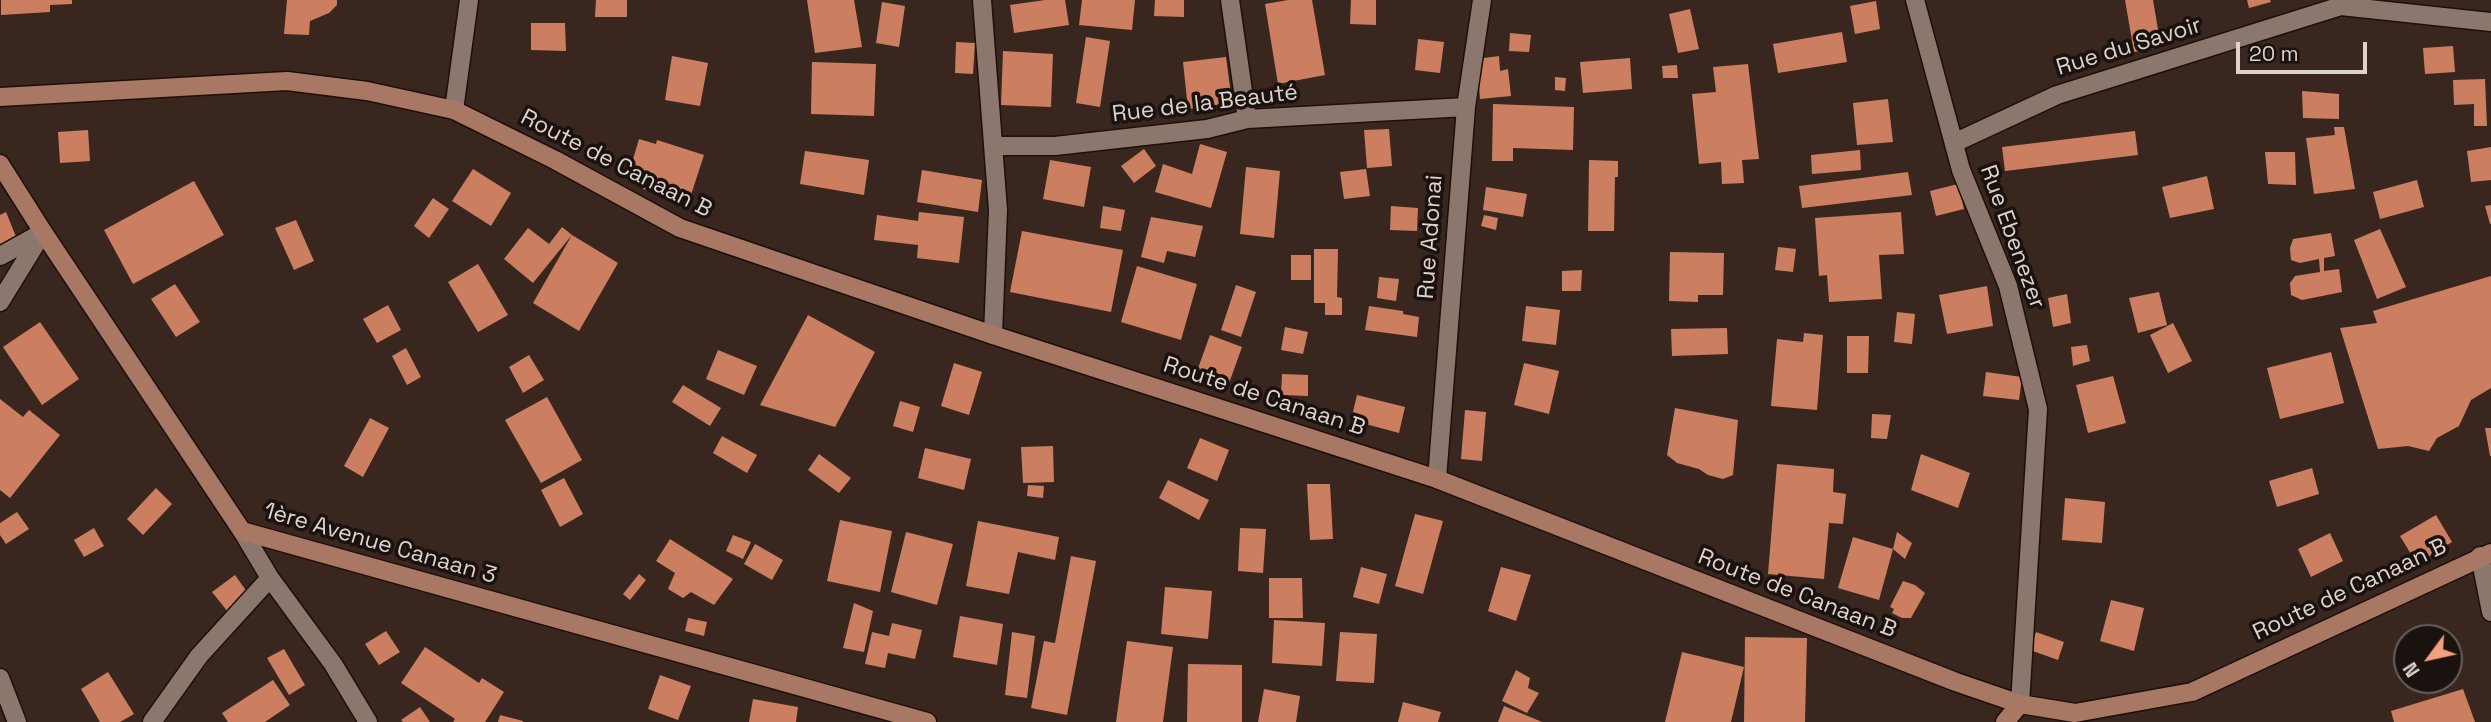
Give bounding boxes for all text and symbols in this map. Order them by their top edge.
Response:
street label: Rue du Savoir [2053,12,2205,82]
scale bar [2239,28,2370,72]
text: 20 m [2249,40,2299,67]
street label: Rue de la Beauté [1111,79,1299,129]
street label: Route de Canaan B [516,104,716,224]
street label: Rue Ebenezer [1973,162,2051,312]
street label: Rue Adonai [1413,174,1449,300]
street label: Route de Canaan B [1160,351,1368,443]
street label: 1ère Avenue Canaan 3 [261,498,499,590]
street label: Route de Canaan B [2249,533,2451,647]
street label: Route de Canaan B [1694,543,1900,645]
north arrow [2393,624,2463,694]
text: N [2398,657,2426,682]

